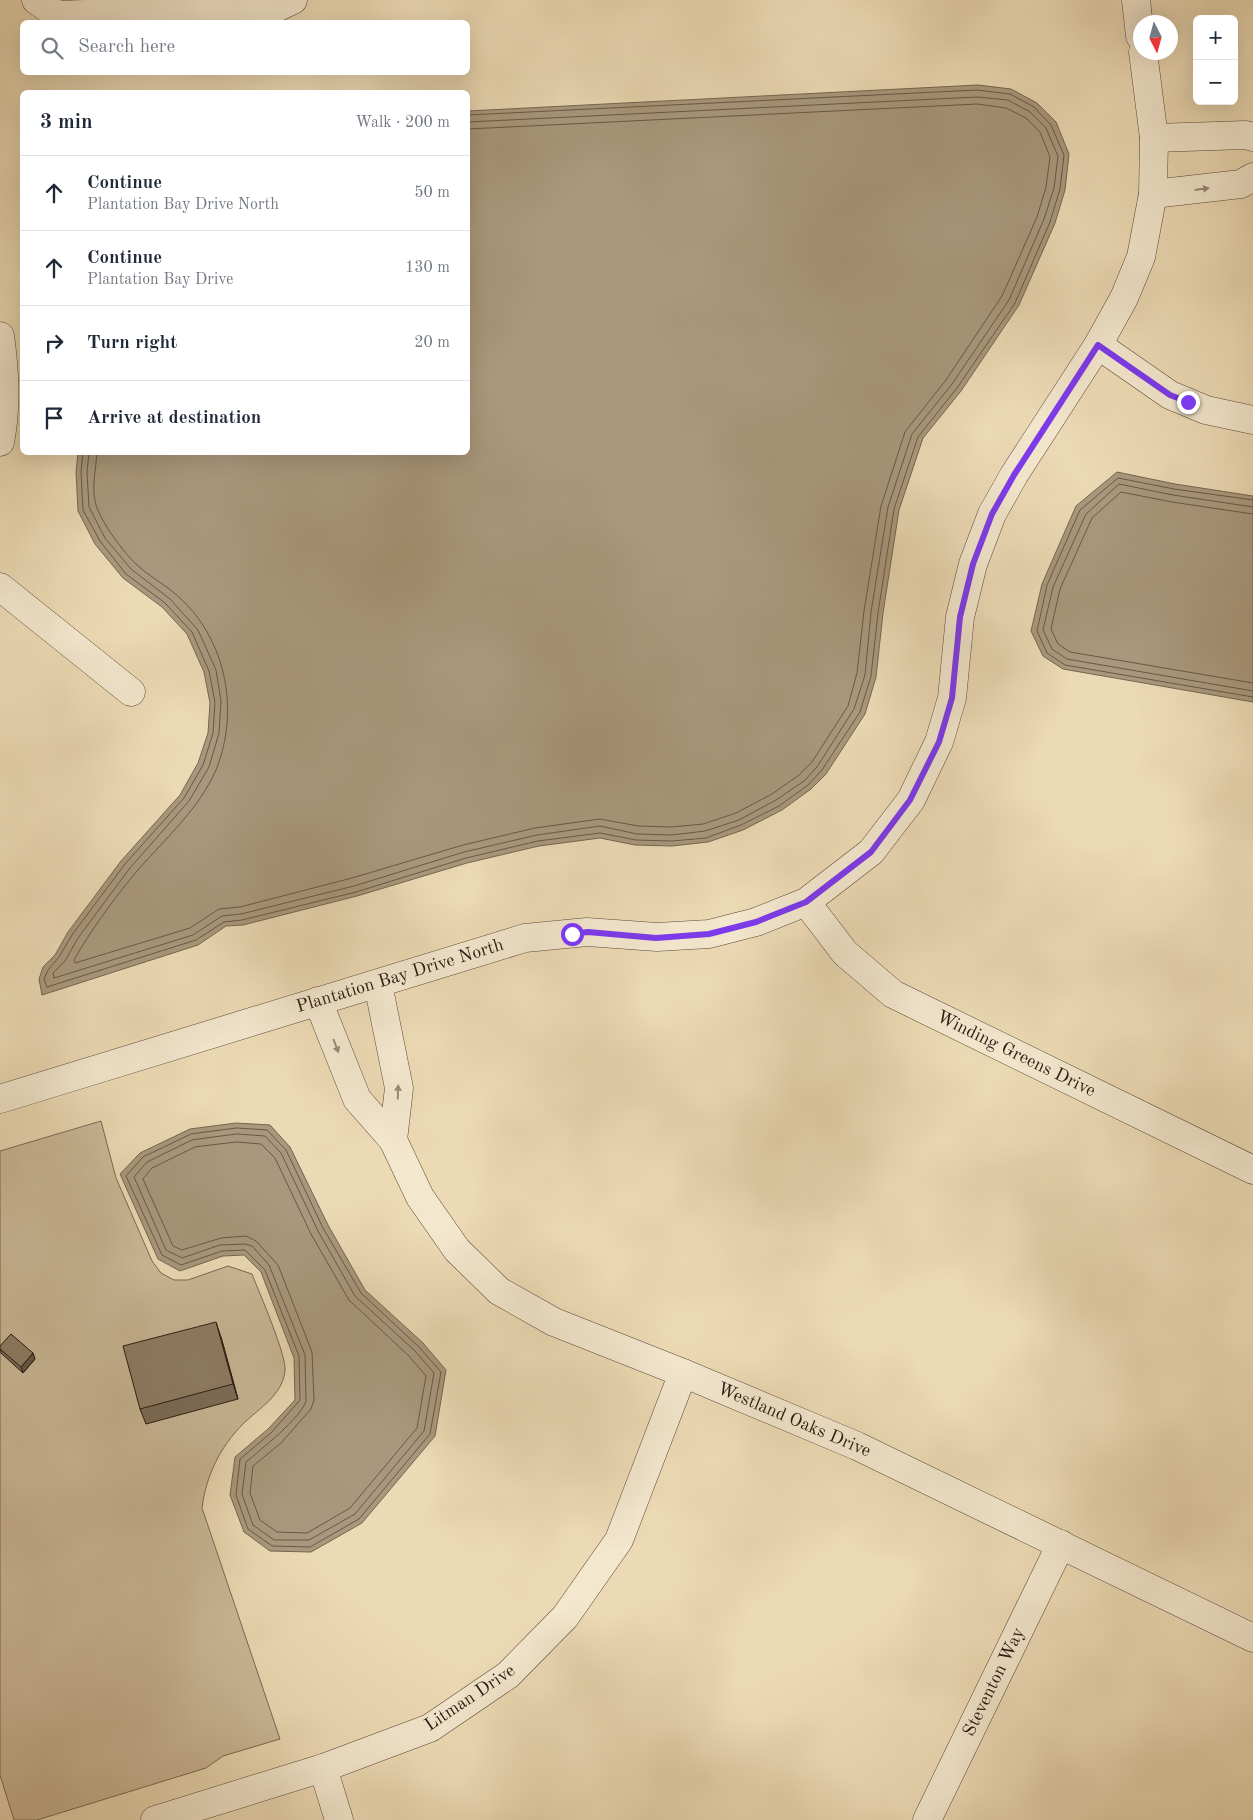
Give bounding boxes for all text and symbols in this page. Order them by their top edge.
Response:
north arrow [1133,15,1178,60]
map controls [1193,15,1238,105]
button: + [1193,15,1238,60]
search box [20,20,470,75]
icon: search [38,34,66,62]
text: Search here [78,38,175,57]
button: − [1193,60,1238,105]
text: 3 min [40,112,93,133]
text: Walk · 200 m [355,115,450,131]
text: Continue [87,174,162,193]
icon: ahead [40,179,68,207]
text: 50 m [414,185,450,201]
one-way arrow [1194,185,1210,193]
text: Plantation Bay Drive North [87,197,279,213]
text: Continue [87,249,162,268]
icon: ahead [40,254,68,282]
text: 130 m [405,260,450,276]
text: Plantation Bay Drive [87,272,233,288]
icon: right [40,329,68,357]
text: Turn right [87,334,177,353]
text: 20 m [414,335,450,351]
route end [1177,391,1200,414]
icon: arrive [40,404,68,432]
text: Arrive at destination [87,409,261,428]
route start [561,923,584,946]
street label: Plantation Bay Drive North [294,936,506,1016]
street label: Winding Greens Drive [934,1008,1098,1100]
one-way arrow [332,1039,340,1054]
one-way arrow [394,1083,402,1099]
street label: Westland Oaks Drive [715,1380,873,1460]
street label: Steventon Way [960,1624,1028,1739]
street label: Litman Drive [422,1661,518,1735]

